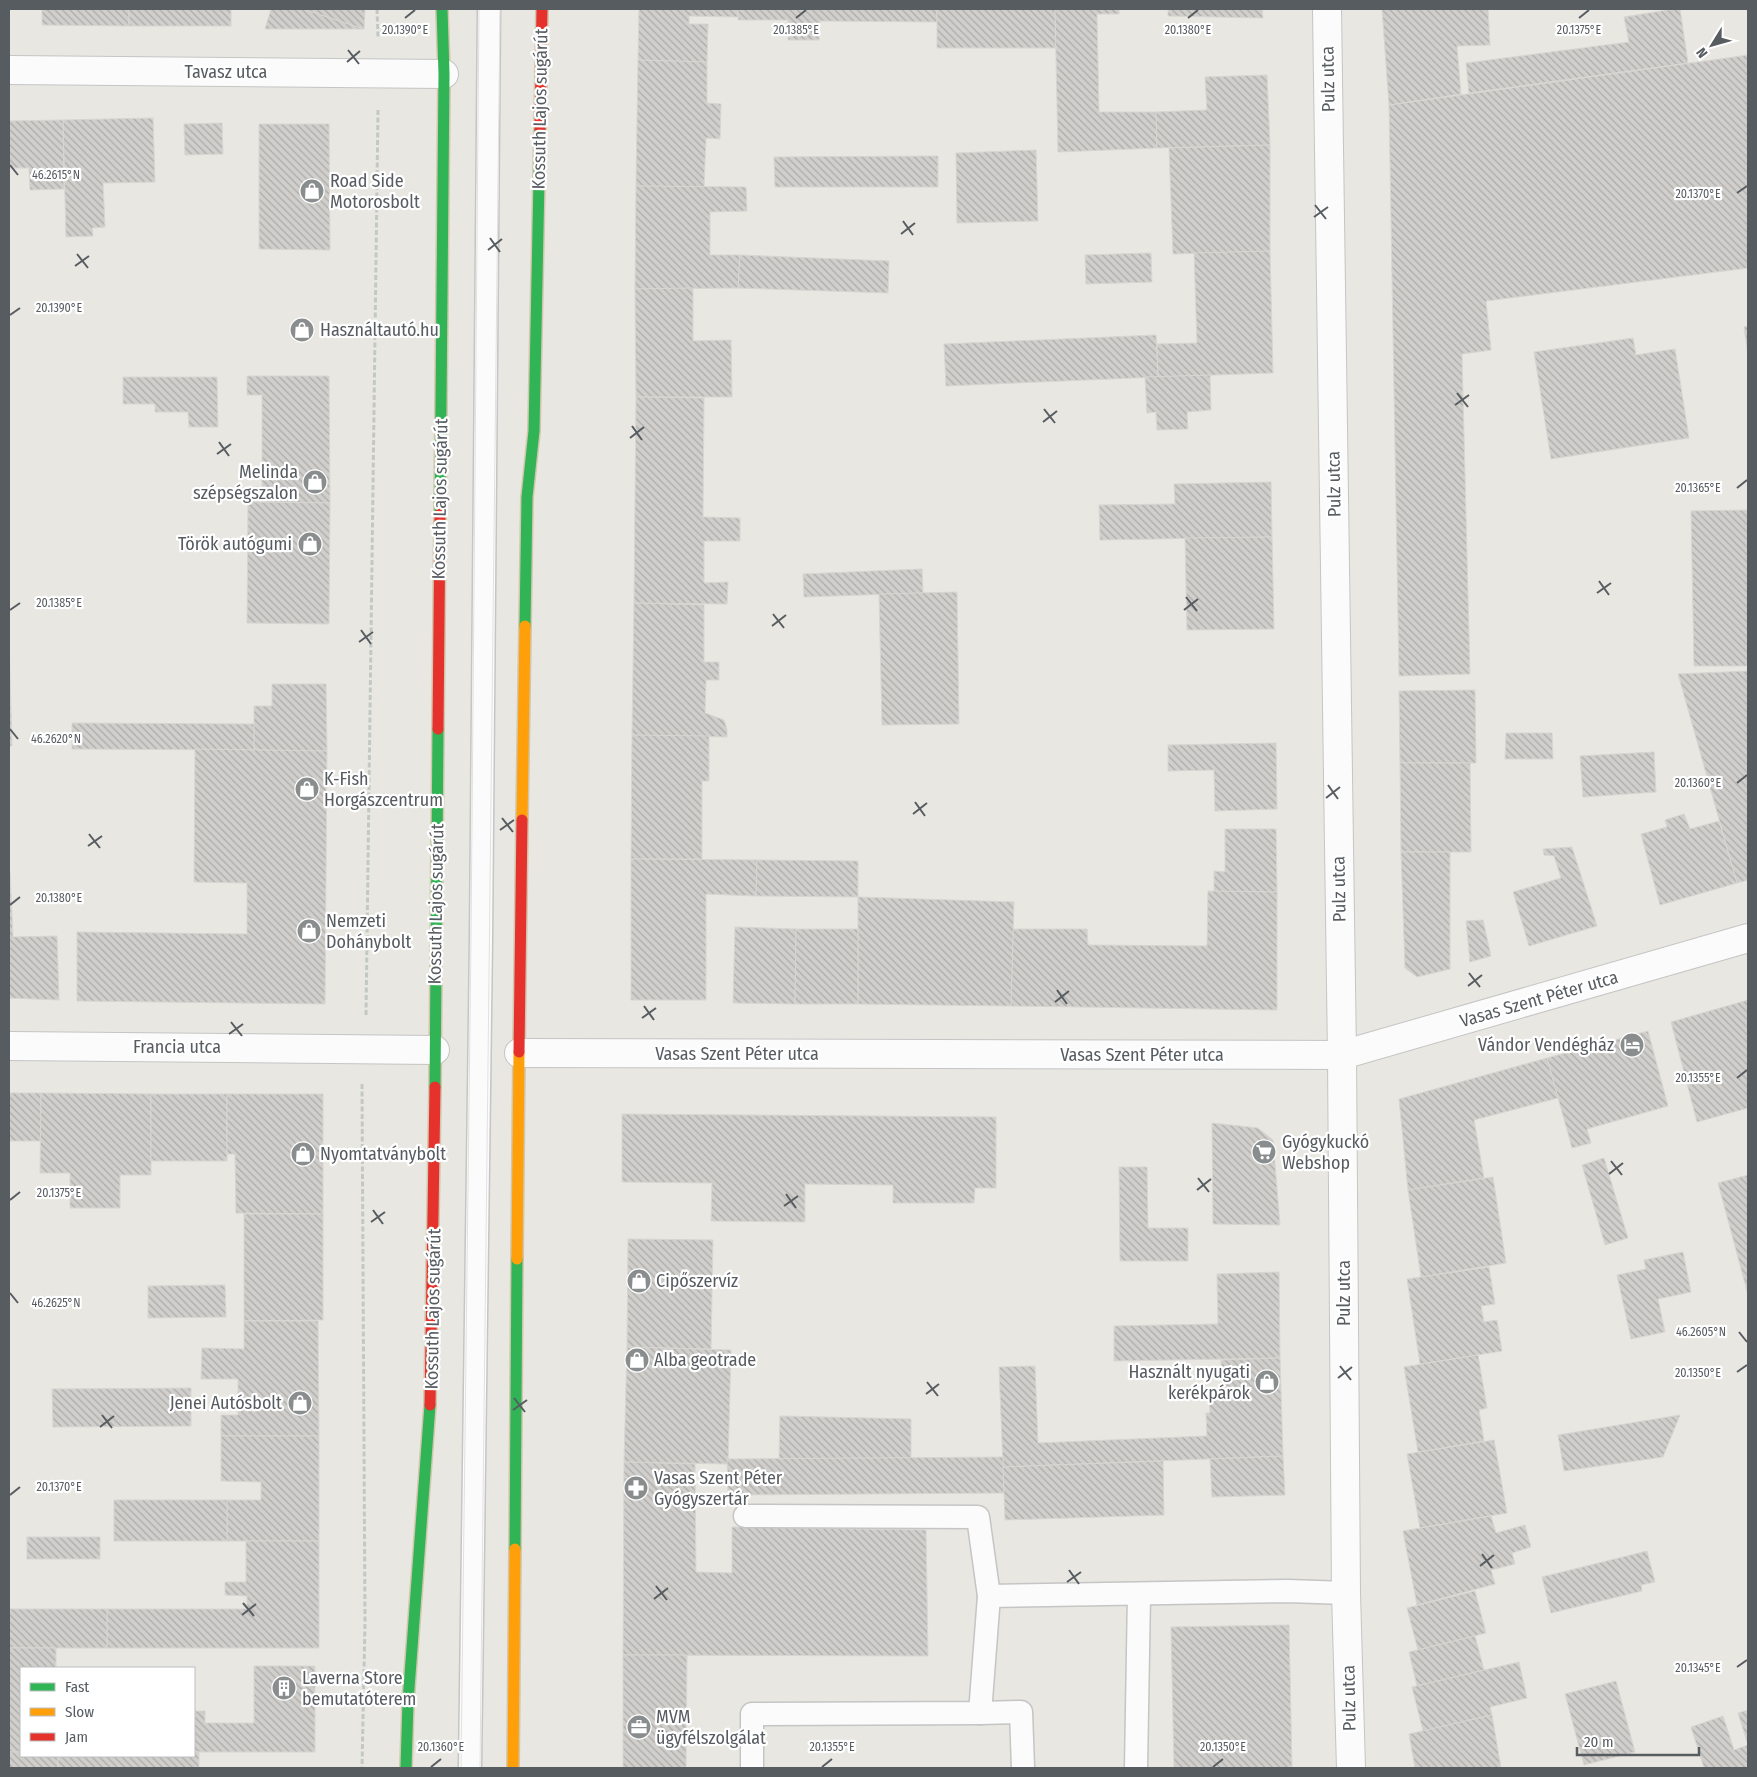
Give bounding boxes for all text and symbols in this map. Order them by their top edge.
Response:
north arrow [1687,20,1737,70]
text: 20.1390°E [382,23,428,37]
text: 20.1385°E [773,23,819,37]
text: 20.1380°E [1165,23,1212,37]
text: 20.1375°E [1557,23,1601,37]
street label: Kossuth Lajos sugárút [528,28,552,190]
text: N [1693,44,1711,61]
street label: Pulz utca [1316,46,1340,112]
street label: Tavasz utca [185,61,268,83]
text: 46.2615°N [32,168,80,182]
place label: Road Side Motorosbolt [330,170,420,213]
shop icon: Road Side Motorosbolt [299,178,325,204]
text: 20.1370°E [1675,187,1721,201]
text: 20.1390°E [36,301,82,315]
shop icon: Használtautó.hu [289,317,315,343]
place label: Használtautó.hu [320,319,439,341]
street label: Kossuth Lajos sugárút [428,418,452,580]
street label: Pulz utca [1322,451,1346,517]
place label: Melinda szépségszalon [193,461,298,504]
shop icon: Melinda szépségszalon [302,469,328,495]
text: 20.1365°E [1675,481,1721,495]
shop icon: Török autógumi [297,531,323,557]
place label: Török autógumi [178,533,292,555]
text: 20.1385°E [36,596,82,610]
text: 46.2620°N [31,732,81,746]
place label: K-Fish Horgászcentrum [324,768,443,811]
shop icon: K-Fish Horgászcentrum [294,776,320,802]
text: 20.1360°E [1675,776,1722,790]
street label: Kossuth Lajos sugárút [424,823,448,985]
street label: Pulz utca [1327,856,1351,922]
text: 20.1380°E [36,891,83,905]
place label: Nemzeti Dohánybolt [326,910,411,953]
shop icon: Nemzeti Dohánybolt [296,918,322,944]
street label: Vasas Szent Péter utca [1457,966,1621,1032]
hotel icon: Vándor Vendégház [1619,1032,1645,1058]
place label: Vándor Vendégház [1478,1034,1614,1056]
street label: Francia utca [133,1036,221,1058]
street label: Vasas Szent Péter utca [655,1043,819,1065]
street label: Vasas Szent Péter utca [1060,1044,1224,1066]
text: 20.1355°E [1675,1071,1721,1085]
place label: Gyógykuckó Webshop [1282,1131,1369,1174]
supermarket icon: Gyógykuckó Webshop [1251,1139,1277,1165]
shop icon: Nyomtatványbolt [290,1141,316,1167]
place label: Nyomtatványbolt [320,1143,446,1165]
text: 20.1375°E [37,1186,81,1200]
street label: Kossuth Lajos sugárút [421,1228,445,1390]
street label: Pulz utca [1333,1260,1355,1326]
shop icon: Cipőszervíz [626,1268,652,1294]
place label: Cipőszervíz [656,1270,738,1292]
text: 46.2625°N [31,1296,81,1310]
text: 46.2605°N [1676,1325,1726,1339]
shop icon: Alba geotrade [624,1347,650,1373]
place label: Alba geotrade [654,1349,756,1371]
place label: Használt nyugati kerékpárok [1128,1361,1251,1404]
text: 20.1350°E [1675,1366,1721,1380]
shop icon: Használt nyugati kerékpárok [1254,1369,1280,1395]
shop icon: Jenei Autósbolt [287,1390,313,1416]
place label: Jenei Autósbolt [170,1392,282,1414]
place label: Vasas Szent Péter Gyógyszertár [654,1467,783,1510]
pharmacy icon: Vasas Szent Péter Gyógyszertár [623,1475,649,1501]
text: 20.1370°E [36,1480,82,1494]
text: 20.1345°E [1675,1661,1721,1675]
street label: Pulz utca [1337,1665,1361,1731]
legend [20,1667,195,1757]
place label: Laverna Store bemutatóterem [302,1667,416,1710]
building icon: Laverna Store bemutatóterem [271,1675,297,1701]
text: Fast [65,1678,89,1696]
text: Slow [65,1703,94,1721]
place label: MVM ügyfélszolgálat [656,1706,766,1749]
office icon: MVM ügyfélszolgálat [626,1714,652,1740]
scale bar [1577,1724,1700,1756]
text: Jam [65,1728,88,1746]
text: 20 m [1584,1733,1614,1751]
text: 20.1360°E [418,1740,465,1754]
text: 20.1355°E [809,1740,855,1754]
text: 20.1350°E [1200,1740,1246,1754]

